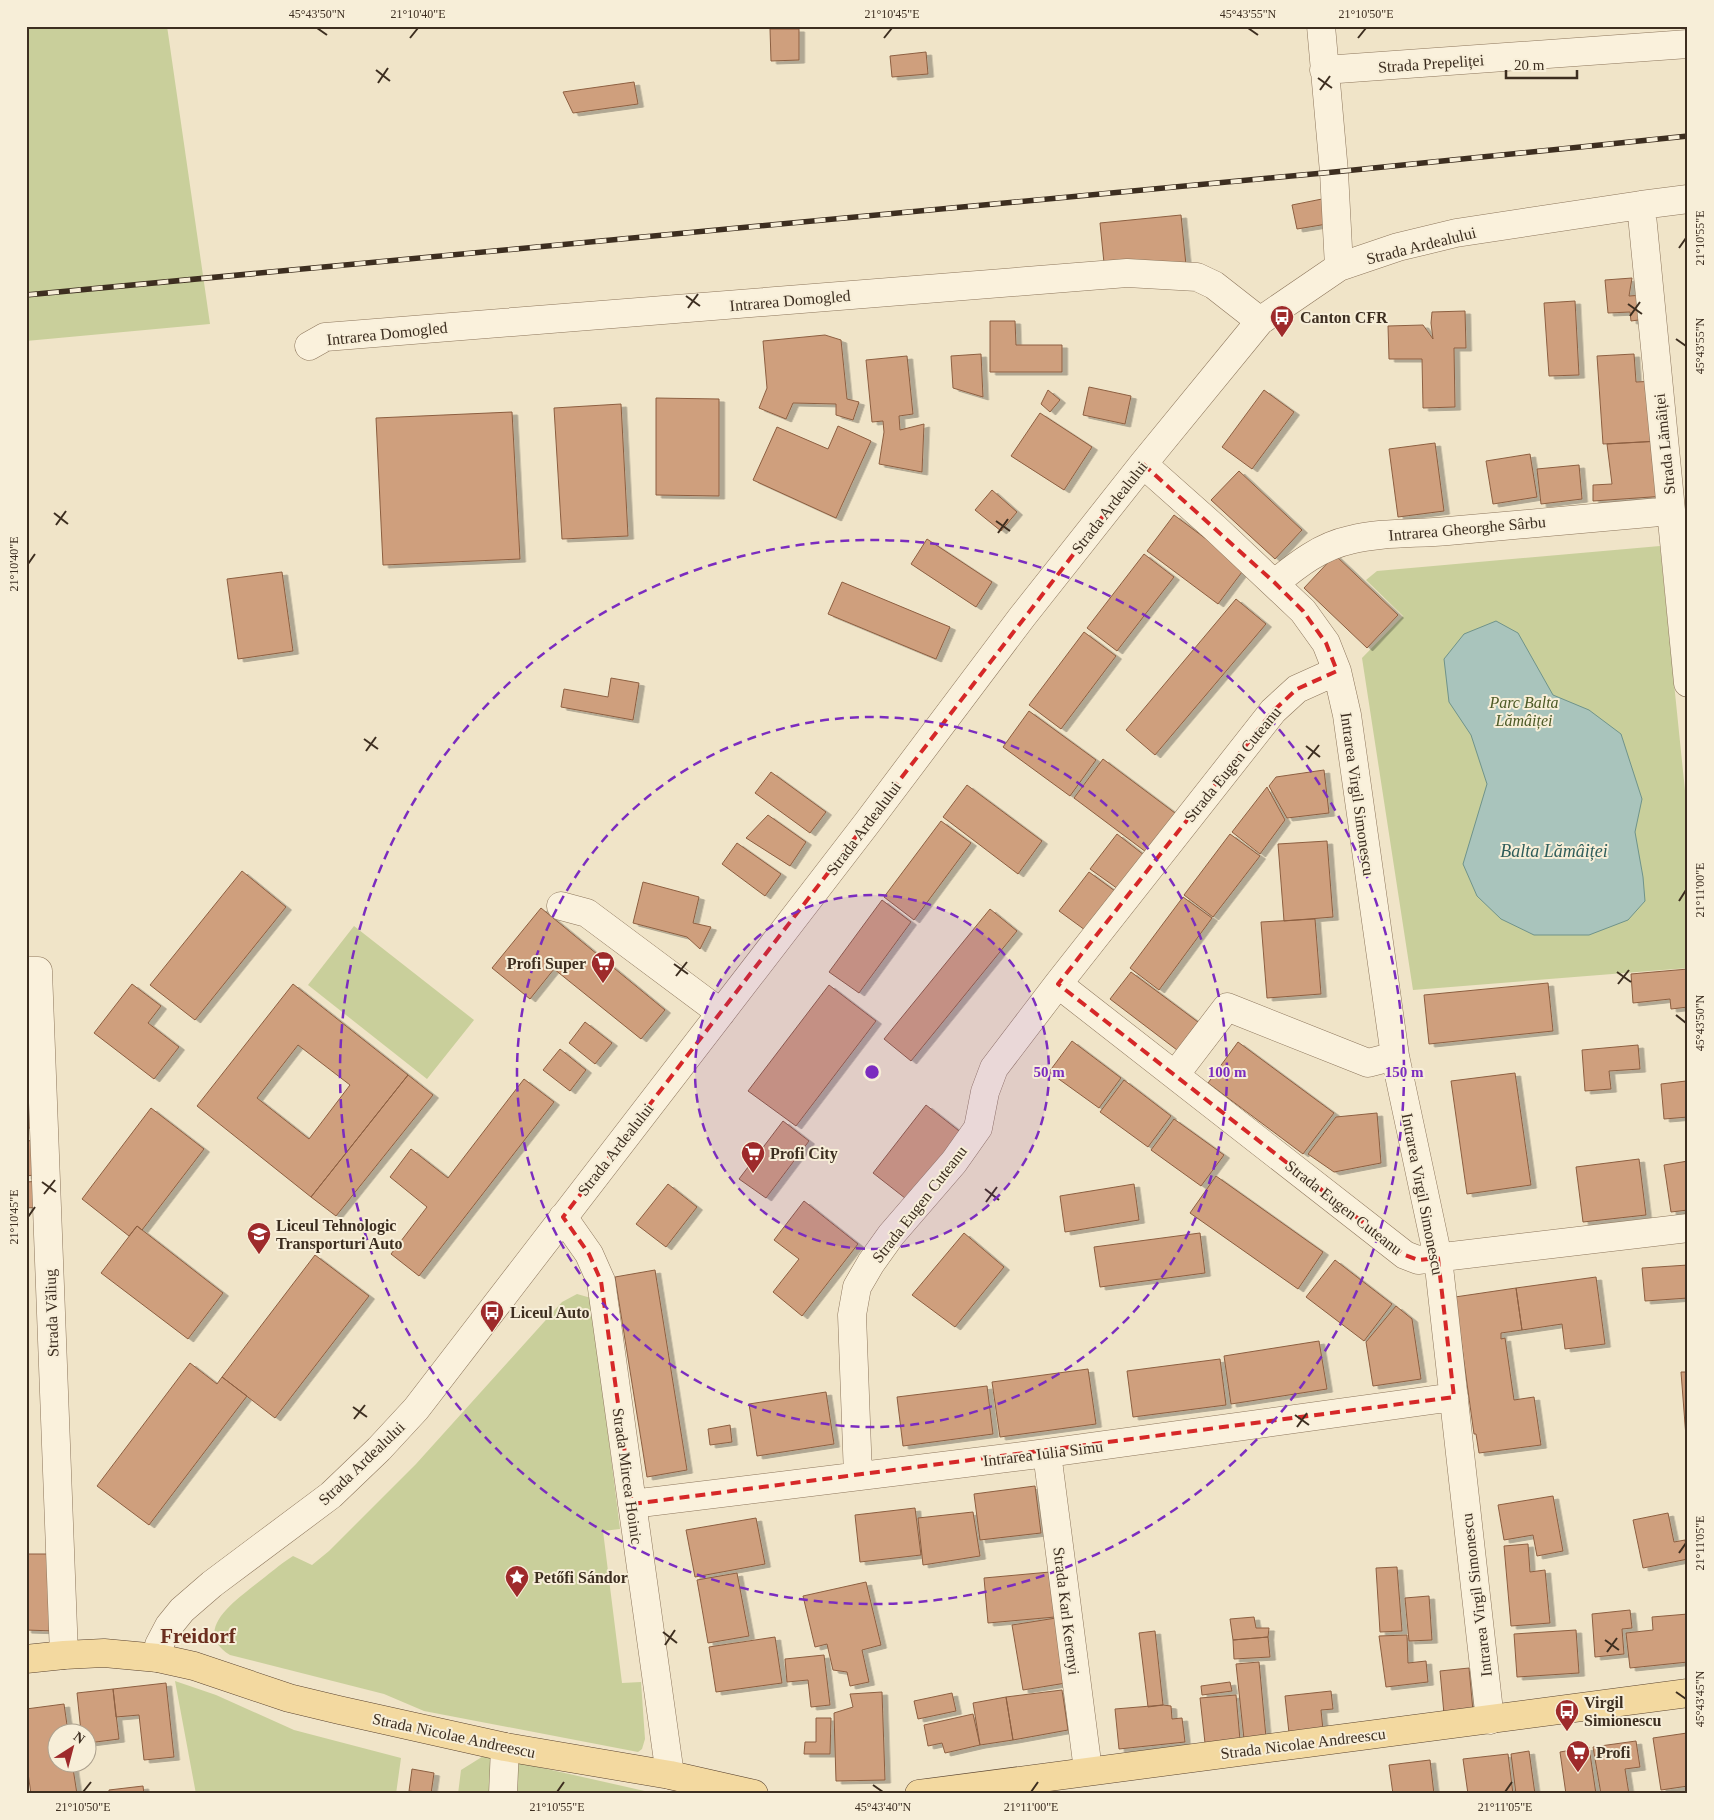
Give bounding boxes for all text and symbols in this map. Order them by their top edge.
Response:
text: 45°43'50"N [289,7,346,21]
text: 21°10'40"E [390,7,446,21]
text: 21°10'45"E [864,7,920,21]
text: 45°43'55"N [1220,7,1277,21]
text: 21°10'50"E [1338,7,1394,21]
scale bar [1506,48,1578,80]
street label: Strada Prepeliței [1377,51,1485,77]
text: 20 m [1514,57,1545,73]
text: 21°10'55"E [1693,210,1707,266]
street label: Strada Ardealului [1365,224,1478,267]
street label: Intrarea Domogled [729,287,851,315]
bus stop icon: Canton CFR [1269,304,1295,338]
place label: Canton CFR [1300,309,1388,326]
text: 45°43'55"N [1693,317,1707,374]
street label: Intrarea Domogled [326,319,448,349]
street label: Strada Lămâiței [1651,392,1679,495]
street label: Strada Ardealului [1068,457,1151,557]
street label: Intrarea Gheorghe Sârbu [1388,513,1547,545]
text: 21°10'40"E [7,536,21,592]
park label: Parc Balta Lămâiței [1488,694,1559,730]
street label: Strada Eugen Cuteanu [1181,703,1285,826]
street label: Intrarea Virgil Simonescu [1337,711,1377,877]
street label: Strada Ardealului [823,778,904,878]
water label: Balta Lămâiței [1500,841,1608,861]
text: 21°11'00"E [1693,863,1707,917]
supermarket icon: Profi Super [590,950,616,984]
place label: Profi Super [507,955,586,973]
text: 45°43'50"N [1693,994,1707,1051]
centre of rings [863,1063,881,1081]
text: 50 m [1033,1064,1065,1080]
text: 100 m [1208,1064,1247,1080]
text: 150 m [1385,1064,1424,1080]
street label: Strada Ardealului [574,1099,657,1199]
street label: Intrarea Virgil Simonescu [1397,1112,1447,1277]
supermarket icon: Profi City [740,1140,766,1174]
street label: Strada Eugen Cuteanu [869,1143,971,1267]
place label: Profi City [770,1145,838,1163]
street label: Strada Eugen Cuteanu [1281,1157,1405,1259]
text: 21°10'45"E [7,1189,21,1245]
place label: Liceul Tehnologic Transporturi Auto [276,1217,402,1253]
school or university icon: Liceul Tehnologic Transporturi Auto [246,1221,272,1255]
street label: Strada Văliug [41,1269,63,1357]
bus stop icon: Liceul Auto [479,1299,505,1333]
place label: Liceul Auto [510,1304,590,1321]
street label: Strada Mircea Hoinic [610,1407,646,1545]
street label: Strada Ardealului [315,1418,408,1509]
street label: Intrarea Iulia Simu [982,1438,1104,1469]
street label: Intrarea Virgil Simonescu [1458,1512,1496,1678]
text: 21°11'05"E [1693,1516,1707,1570]
street label: Strada Karl Kerenyi [1049,1546,1083,1677]
place icon: Petőfi Sándor [504,1564,530,1598]
place label: Petőfi Sándor [534,1569,628,1586]
district label: Freidorf [160,1624,237,1648]
text: 45°43'45"N [1693,1670,1707,1727]
place label: Virgil Simionescu [1584,1694,1661,1729]
bus stop icon: Virgil Simionescu [1554,1698,1580,1732]
street label: Strada Nicolae Andreescu [371,1710,537,1761]
north arrow [48,1722,98,1772]
street label: Strada Nicolae Andreescu [1220,1725,1387,1762]
text: N [71,1729,88,1747]
supermarket icon: Profi [1565,1739,1591,1773]
place label: Profi [1596,1744,1631,1761]
text: 21°10'50"E [55,1800,111,1814]
text: 21°10'55"E [529,1800,585,1814]
text: 45°43'40"N [855,1800,912,1814]
text: 21°11'00"E [1004,1800,1058,1814]
text: 21°11'05"E [1478,1800,1532,1814]

